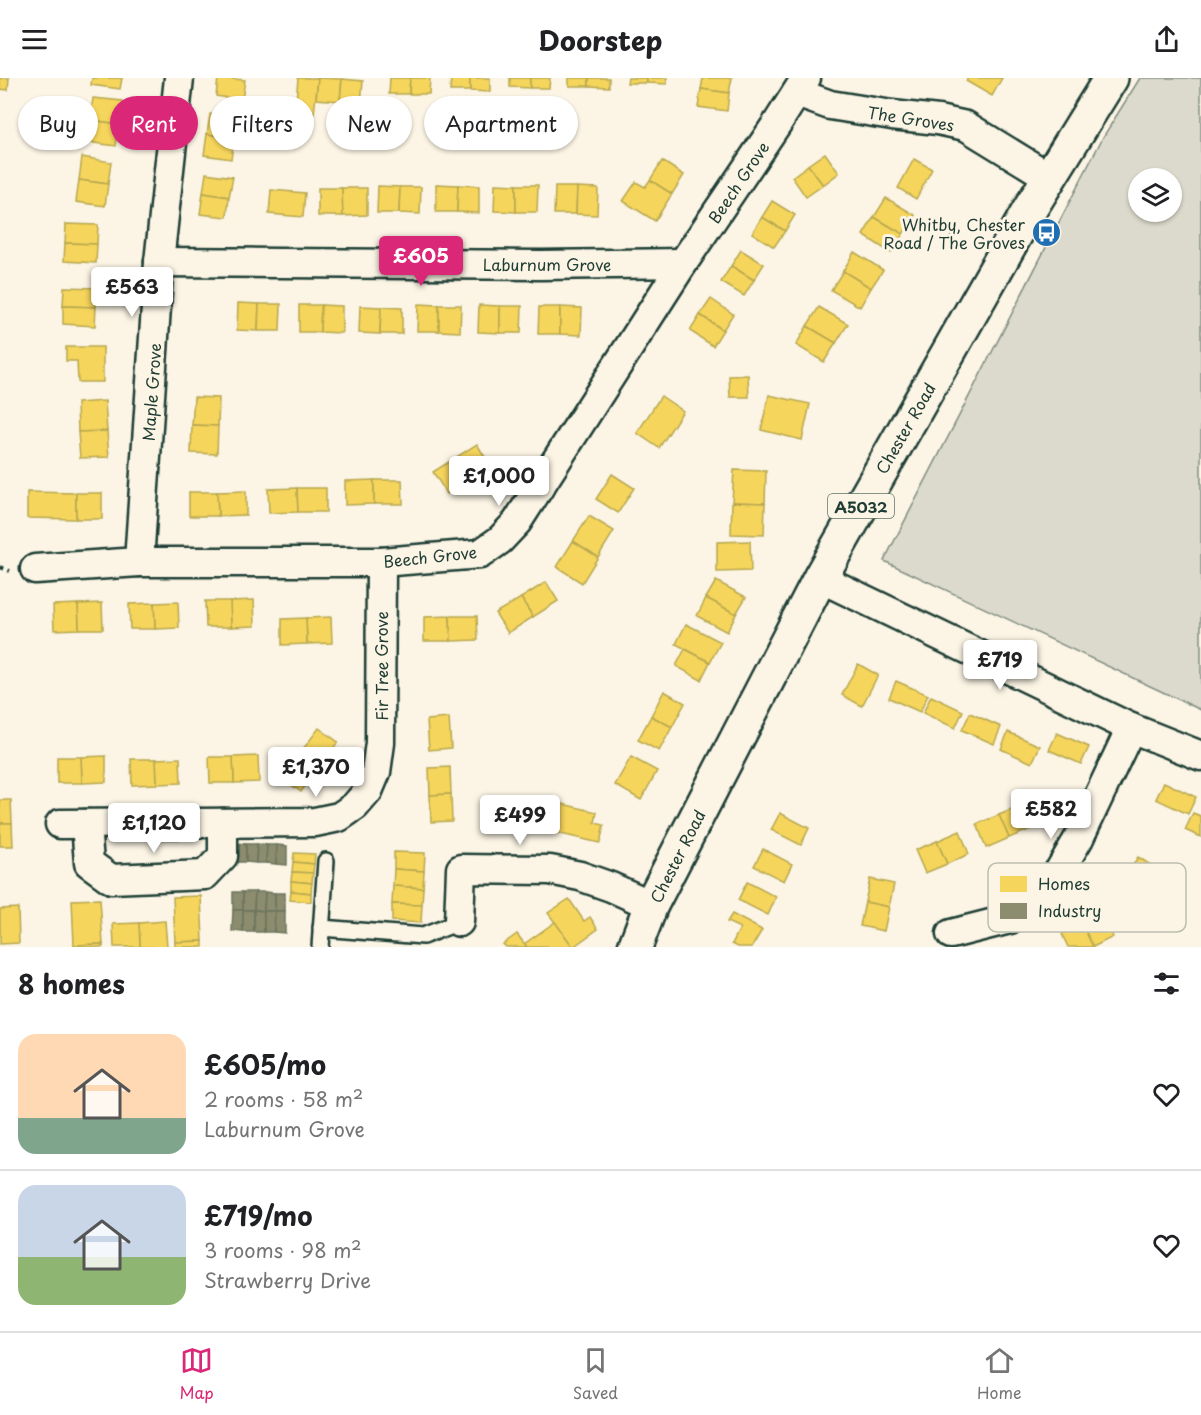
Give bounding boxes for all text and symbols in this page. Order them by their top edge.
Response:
text: Doorstep [538,19,663,60]
icon: menu [18,23,51,56]
icon: share [1150,23,1183,56]
chip: Buy [18,96,98,150]
chip: Rent [110,96,198,150]
chip: Filters [210,96,314,150]
chip: New [326,96,412,150]
chip: Apartment [424,96,578,150]
street label: The Groves [866,99,956,137]
street label: Beech Grove [702,136,774,228]
map controls [1128,168,1182,222]
button: layers [1128,168,1182,222]
place label: Whitby, Chester Road / The Groves [884,212,1026,254]
bus stop icon: Whitby, Chester Road / The Groves [1030,217,1062,249]
pin: £605 [385,236,457,287]
text: £605 [393,240,449,270]
street label: Laburnum Grove [483,252,611,276]
pin: £563 [96,267,168,318]
text: £563 [105,271,159,301]
street label: Maple Grove [136,342,166,442]
street label: Chester Road [869,378,941,478]
pin: £1,000 [450,456,548,507]
text: £1,000 [463,460,535,490]
road number: A5032 [828,494,894,518]
street label: Beech Grove [382,539,478,573]
street label: Fir Tree Grove [369,611,393,721]
pin: £719 [964,640,1036,691]
text: £719 [977,644,1023,674]
pin: £1,370 [267,747,365,798]
text: £1,370 [282,751,350,781]
pin: £582 [1015,789,1087,840]
text: £582 [1025,793,1077,823]
pin: £499 [484,795,556,846]
text: £499 [494,799,546,829]
pin: £1,120 [105,803,203,854]
street label: Chester Road [643,805,711,907]
text: £1,120 [122,807,186,837]
legend [988,863,1186,932]
text: Homes [1038,871,1090,895]
text: Industry [1038,898,1101,922]
text: 8 homes [18,964,125,1003]
icon: filters [1150,967,1183,1000]
text: £605/mo [204,1045,326,1084]
icon: home [66,1058,138,1130]
icon: heart [1150,1078,1183,1111]
text: 2 rooms · 58 m² [204,1084,363,1114]
text: Laburnum Grove [204,1114,365,1144]
text: £719/mo [204,1196,312,1235]
icon: home [66,1209,138,1281]
icon: heart [1150,1229,1183,1262]
text: 3 rooms · 98 m² [204,1235,362,1265]
text: Strawberry Drive [204,1265,371,1295]
tab: Map [179,1344,214,1404]
tab: Saved [573,1344,618,1404]
tab: Home [977,1344,1022,1404]

